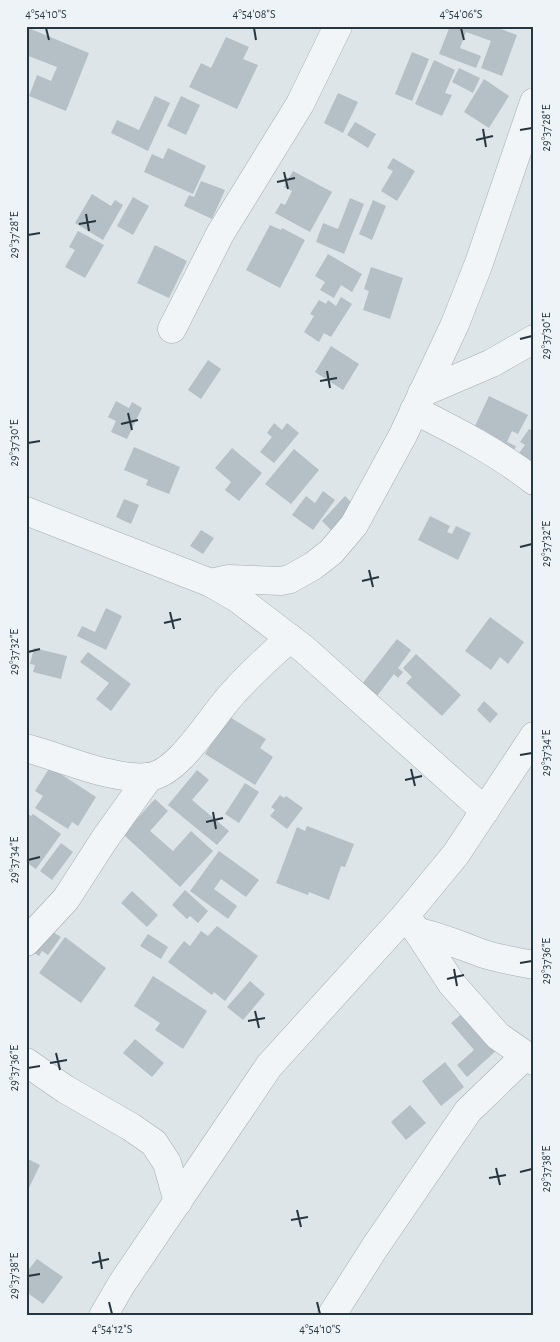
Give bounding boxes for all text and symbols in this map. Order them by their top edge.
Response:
text: 4°54'10"S [25,8,67,20]
text: 4°54'08"S [232,8,276,20]
text: 4°54'06"S [439,8,483,20]
text: 29°37'28"E [540,104,552,151]
text: 29°37'28"E [8,211,20,258]
text: 29°37'30"E [540,312,552,359]
text: 29°37'30"E [8,419,20,466]
text: 29°37'32"E [540,521,552,567]
text: 29°37'32"E [8,629,20,675]
text: 29°37'34"E [540,730,552,776]
text: 29°37'34"E [8,837,20,883]
text: 29°37'36"E [540,938,552,984]
text: 29°37'36"E [8,1045,20,1091]
text: 29°37'38"E [540,1146,552,1192]
text: 29°37'38"E [8,1253,20,1299]
text: 4°54'12"S [92,1323,133,1335]
text: 4°54'10"S [299,1323,341,1335]

